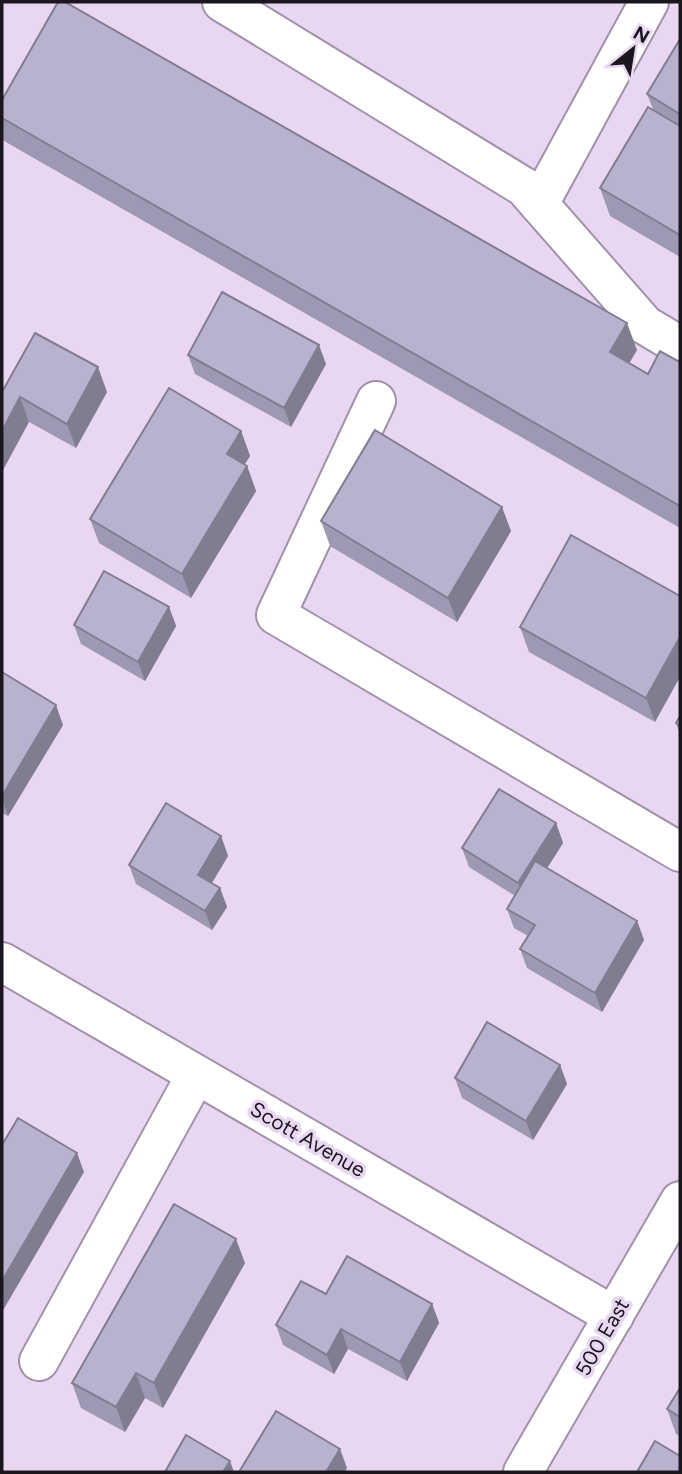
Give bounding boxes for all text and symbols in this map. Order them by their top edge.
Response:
north arrow [598,14,668,84]
text: N [629,21,653,48]
street label: Scott Avenue [246,1096,370,1182]
street label: 500 East [570,1294,634,1380]

